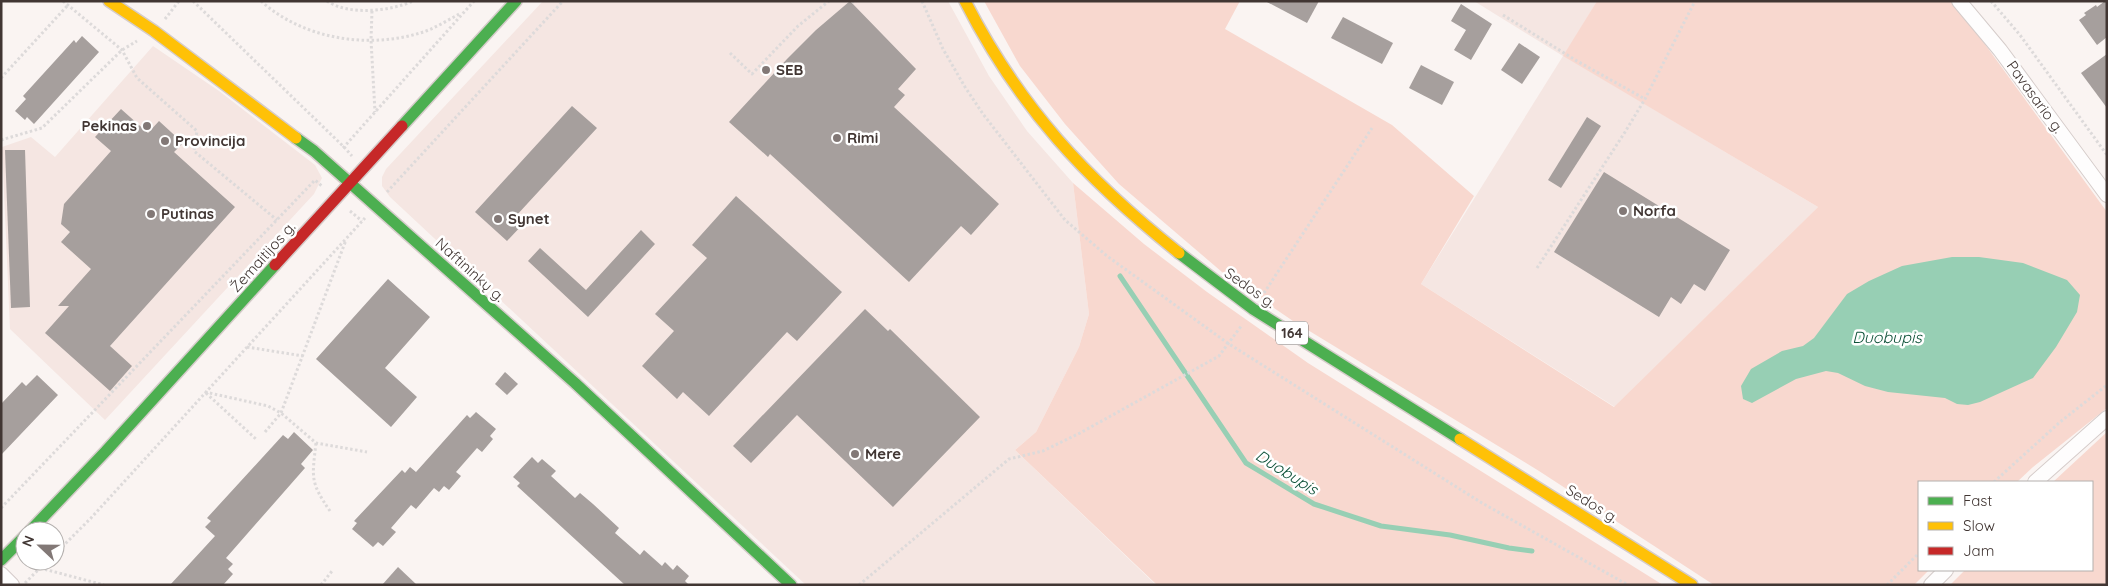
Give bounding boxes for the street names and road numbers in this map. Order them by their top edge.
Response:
street label: Pavasario g. [2003,57,2068,137]
street label: Žemaitijos g. [226,217,299,296]
street label: Naftininkų g. [432,233,509,306]
street label: Sedos g. [1221,263,1280,312]
road number: 164 [1276,322,1308,344]
street label: Sedos g. [1563,480,1622,527]

